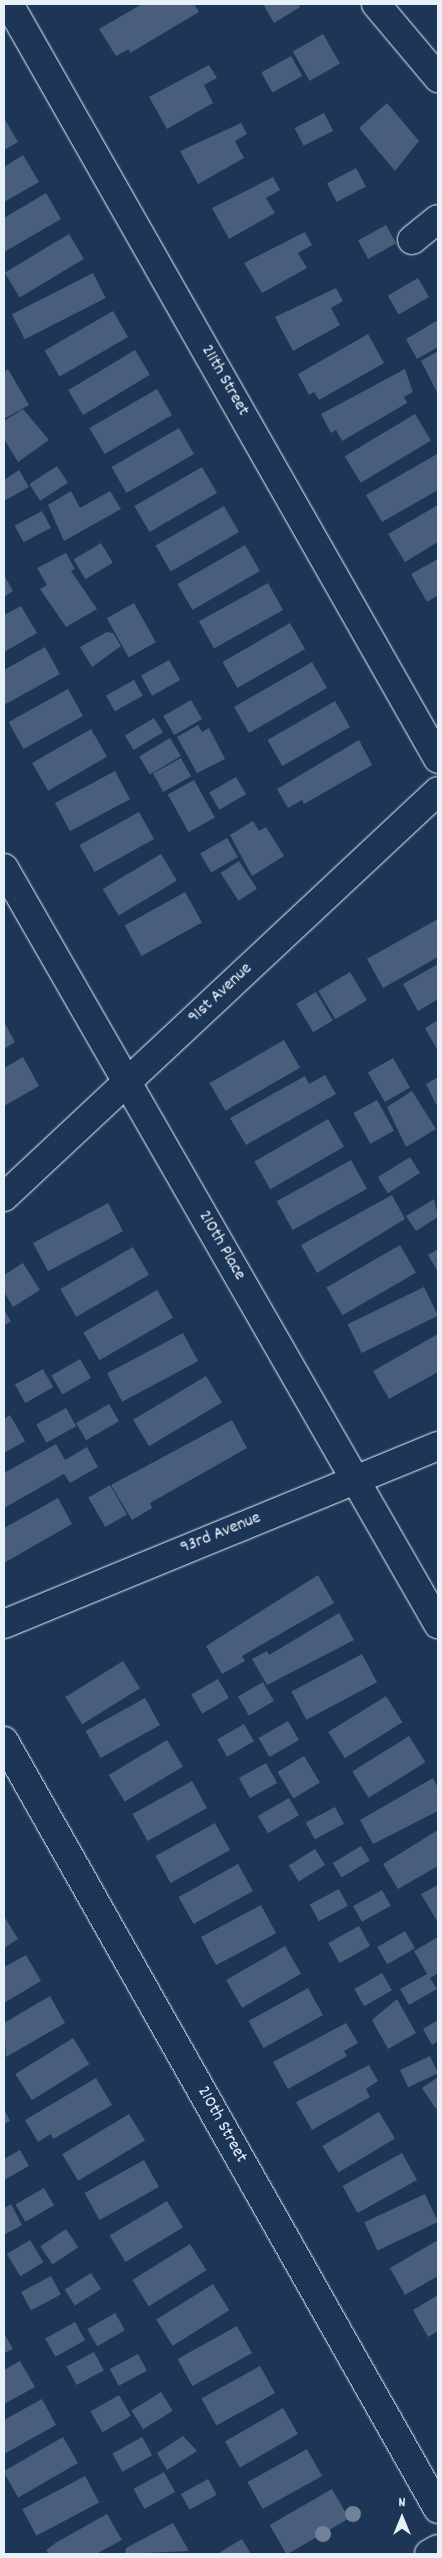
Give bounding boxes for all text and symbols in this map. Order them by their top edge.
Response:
street label: 211th Street [195,342,253,420]
street label: 91st Avenue [184,959,258,1029]
street label: 210th Place [192,1207,250,1285]
street label: 93rd Avenue [178,1508,264,1560]
street label: 210th Street [191,2083,251,2167]
north arrow [377,2493,427,2543]
text: N [399,2493,405,2513]

